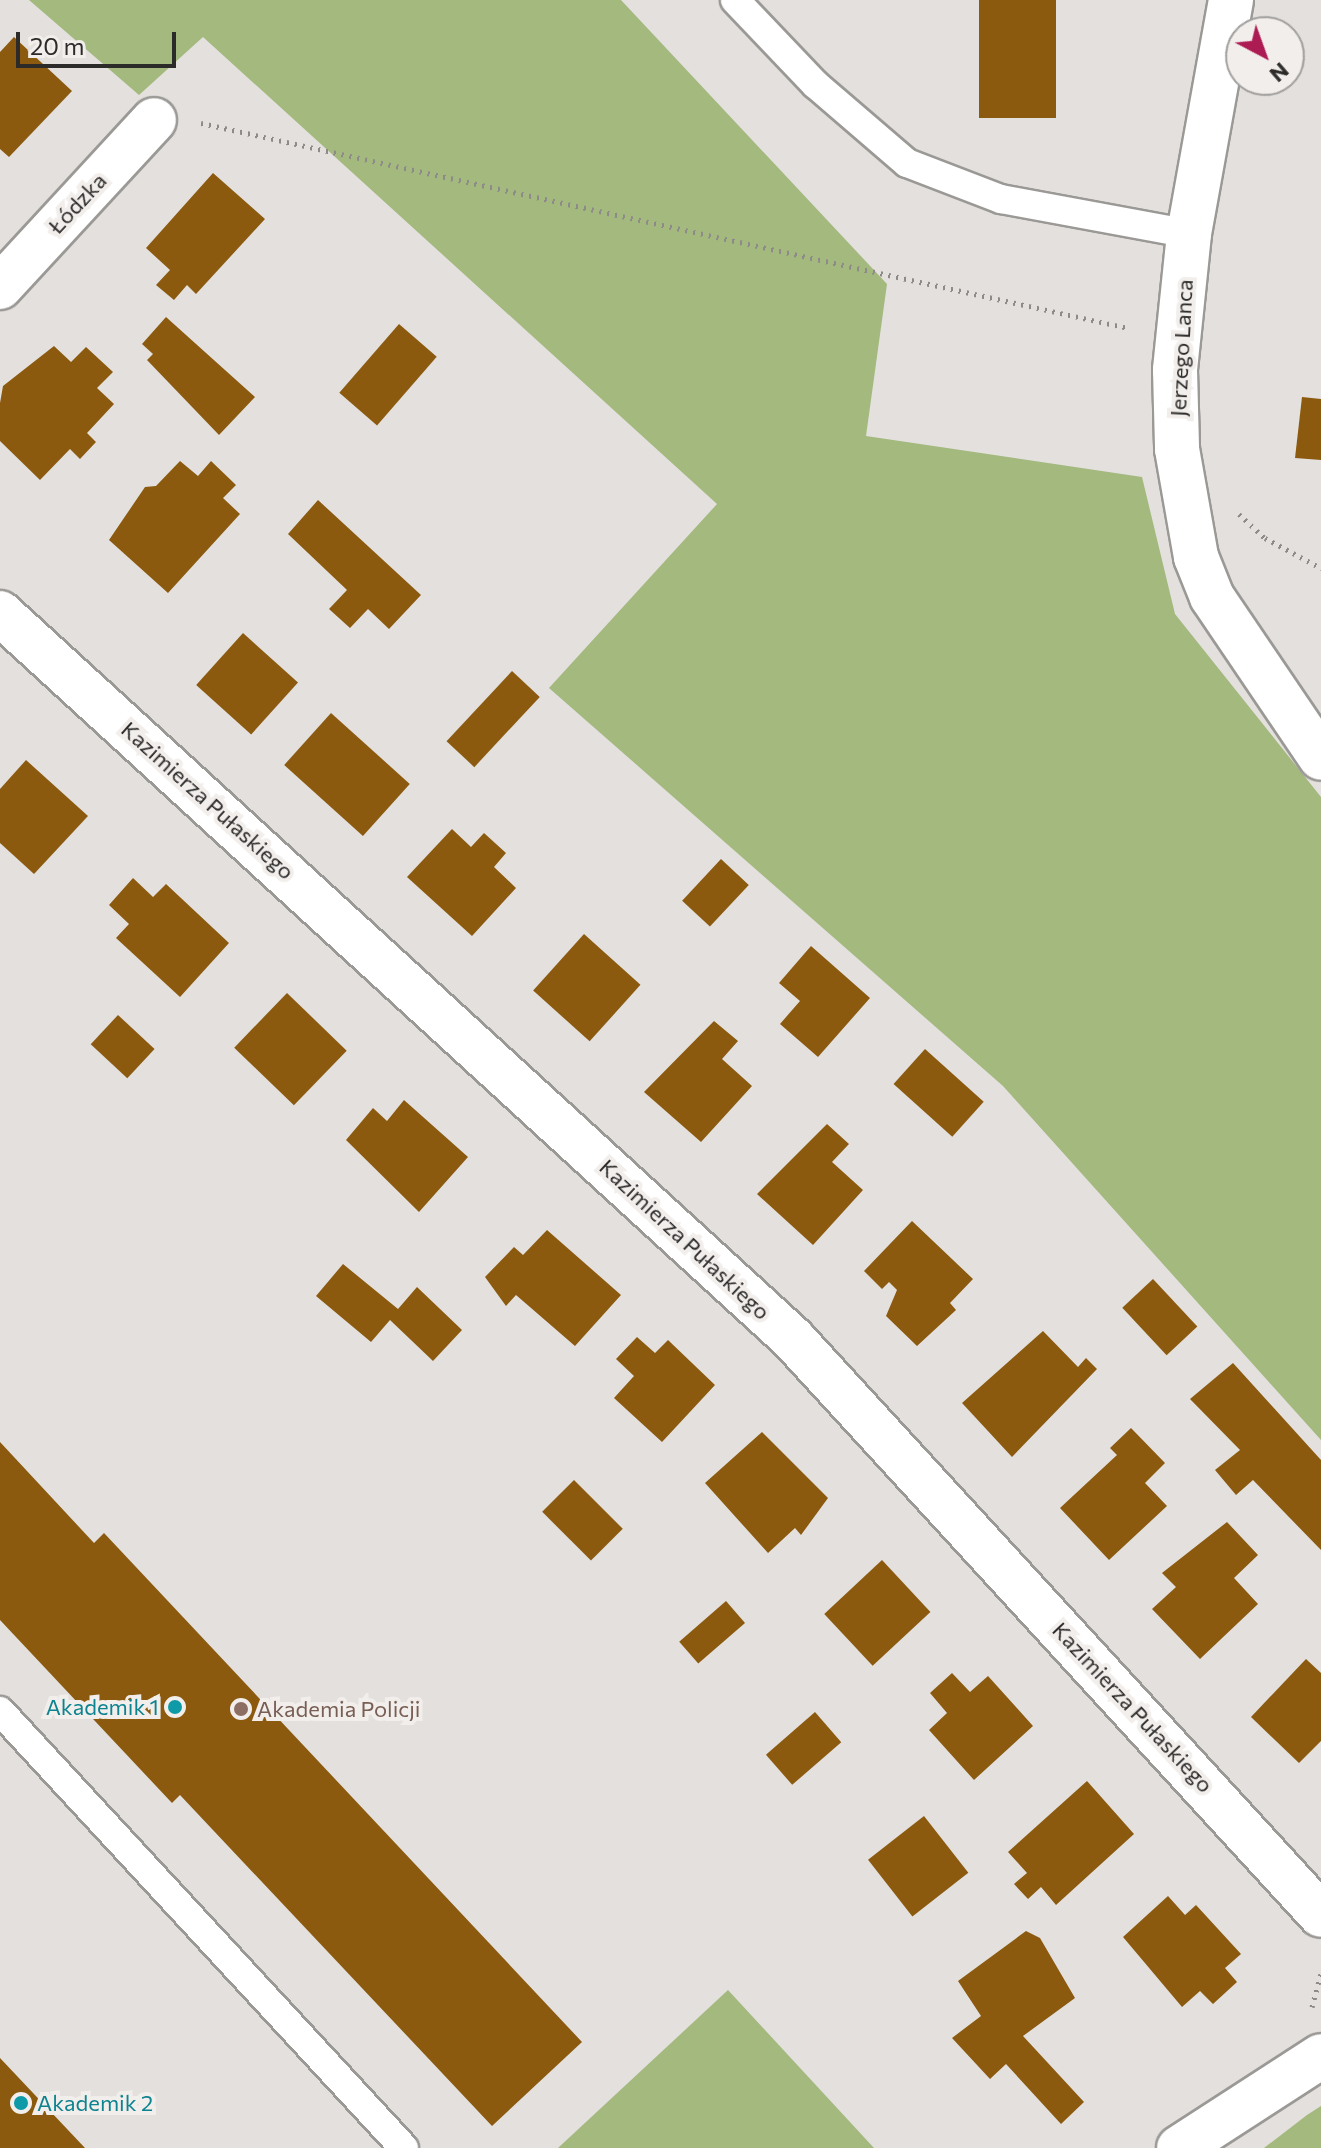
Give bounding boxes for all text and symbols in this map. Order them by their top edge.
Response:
scale bar [20,16,180,66]
north arrow [1225,16,1305,96]
text: 20 m [30,31,84,60]
text: N [1265,57,1295,89]
street label: Łódzka [42,167,112,239]
street label: Jerzego Lanca [1164,279,1198,417]
street label: Kazimierza Pułaskiego [116,716,300,884]
street label: Kazimierza Pułaskiego [594,1153,776,1325]
street label: Kazimierza Pułaskiego [1047,1616,1219,1798]
place label: Akademik 1 [46,1694,159,1720]
place label: Akademia Policji [257,1696,420,1722]
marker: Akademik 1 [166,1698,184,1716]
marker: Akademia Policji [232,1700,250,1718]
place label: Akademik 2 [37,2090,153,2116]
marker: Akademik 2 [12,2094,30,2112]

